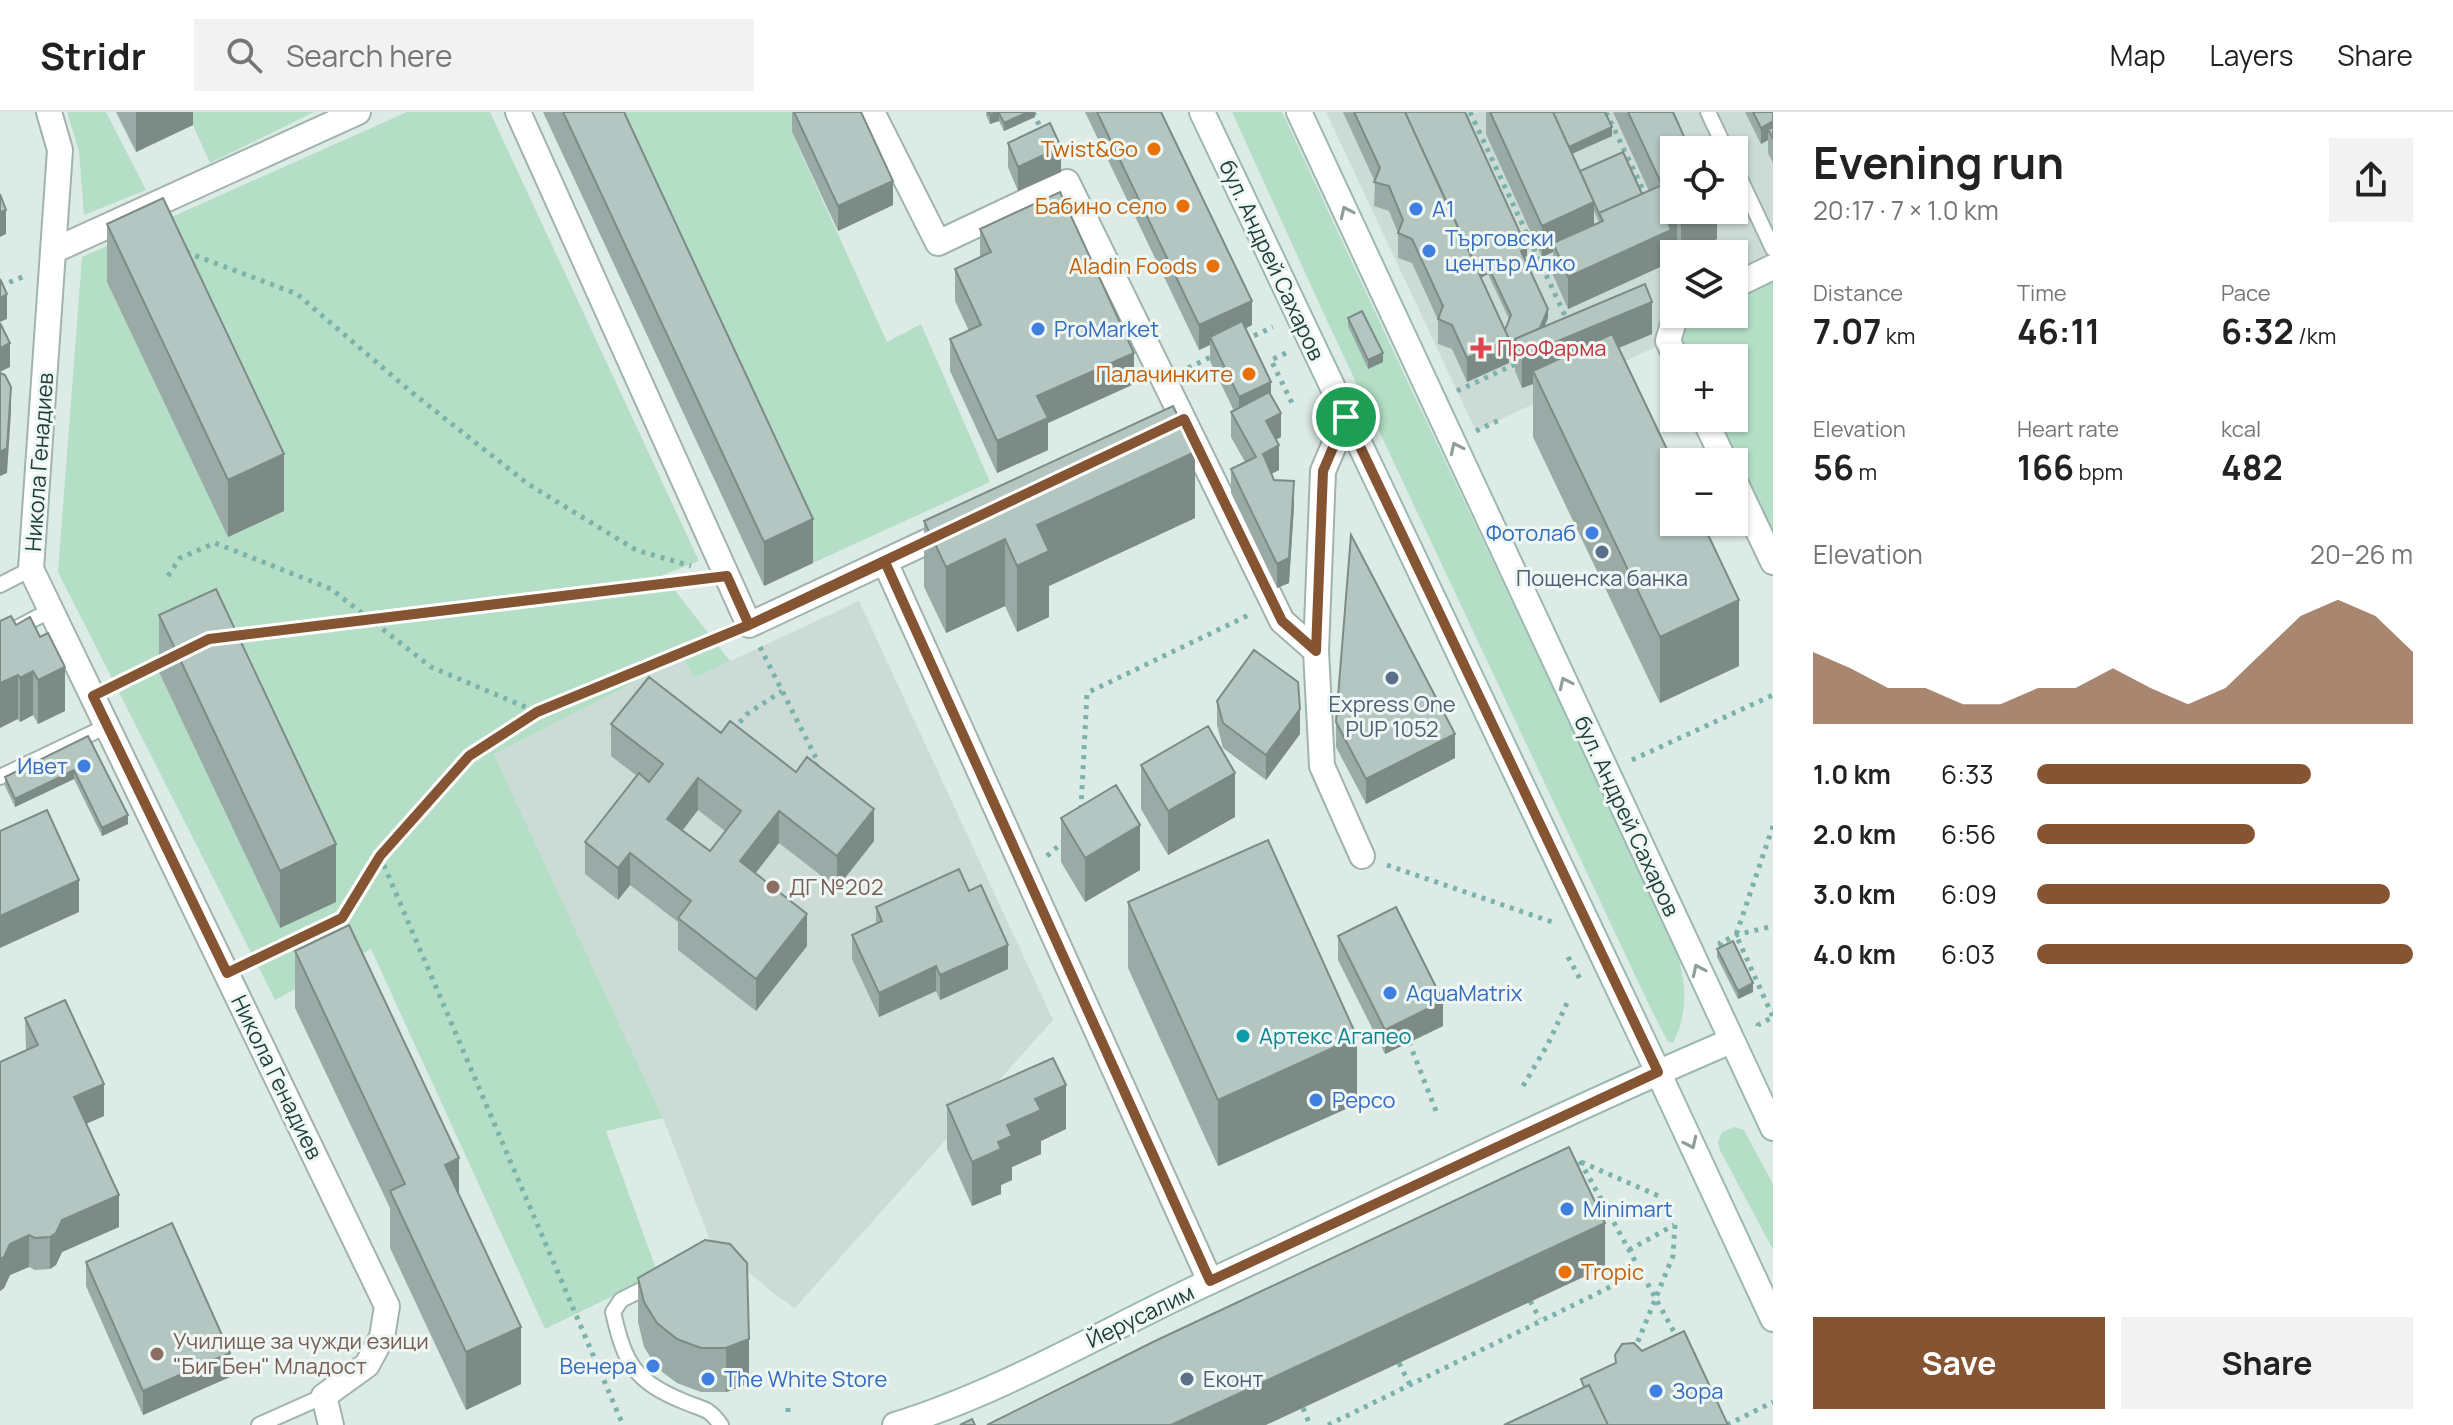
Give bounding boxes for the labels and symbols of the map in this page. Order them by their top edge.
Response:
place label: Twist&Go [1041,134,1138,164]
marker: Twist&Go [1145,140,1163,158]
street label: бул. Андрей Сахаров [1212,155,1332,365]
place label: Бабино село [1035,191,1167,221]
place label: A1 [1432,194,1455,224]
marker: Бабино село [1174,197,1192,215]
marker: A1 [1407,200,1425,218]
one-way arrow [1340,206,1356,220]
place label: Търговски център Алко [1445,223,1576,278]
marker: Търговски център Алко [1420,242,1438,260]
place label: Aladin Foods [1069,251,1197,281]
marker: Aladin Foods [1204,257,1222,275]
place label: ProMarket [1054,314,1159,344]
marker: ProMarket [1029,320,1047,338]
place label: ПроФарма [1497,333,1607,363]
marker: ПроФарма [1472,339,1490,357]
place label: Палачинките [1096,359,1233,389]
marker: Палачинките [1240,365,1258,383]
street label: Никола Генадиев [18,371,60,552]
pin [1312,383,1380,451]
one-way arrow [1450,441,1466,456]
place label: Фотолаб [1486,518,1576,548]
marker: Фотолаб [1583,524,1601,542]
marker: Пощенска банка [1593,543,1611,561]
place label: Пощенска банка [1516,563,1688,593]
marker: Express One PUP 1052 [1383,669,1401,687]
one-way arrow [1559,677,1575,692]
place label: Express One PUP 1052 [1329,689,1456,744]
street label: бул. Андрей Сахаров [1567,711,1687,921]
place label: Ивет [17,751,68,781]
marker: Ивет [75,757,93,775]
place label: ДГ №202 [789,872,883,902]
marker: ДГ №202 [764,878,782,896]
one-way arrow [1692,964,1708,978]
place label: AquaMatrix [1406,978,1523,1008]
marker: AquaMatrix [1381,984,1399,1002]
street label: Никола Генадиев [224,990,330,1164]
place label: Артекс Агапео [1259,1021,1412,1051]
marker: Артекс Агапео [1234,1027,1252,1045]
place label: Pepco [1332,1085,1396,1115]
marker: Pepco [1307,1091,1325,1109]
one-way arrow [1681,1134,1697,1149]
place label: Minimart [1583,1194,1673,1224]
marker: Minimart [1558,1200,1576,1218]
place label: Tropic [1581,1257,1644,1287]
marker: Tropic [1556,1263,1574,1281]
street label: Йерусалим [1081,1277,1199,1355]
place label: Училище за чужди езици "Биг Бен" Младост [173,1326,429,1381]
marker: Училище за чужди езици "Биг Бен" Младост [148,1345,166,1363]
place label: Венера [560,1351,637,1381]
marker: Венера [644,1357,662,1375]
place label: The White Store [724,1364,888,1394]
place label: Еконт [1203,1364,1263,1394]
marker: The White Store [699,1370,717,1388]
marker: Еконт [1178,1370,1196,1388]
place label: Зора [1672,1376,1723,1406]
marker: Зора [1647,1382,1665,1400]

